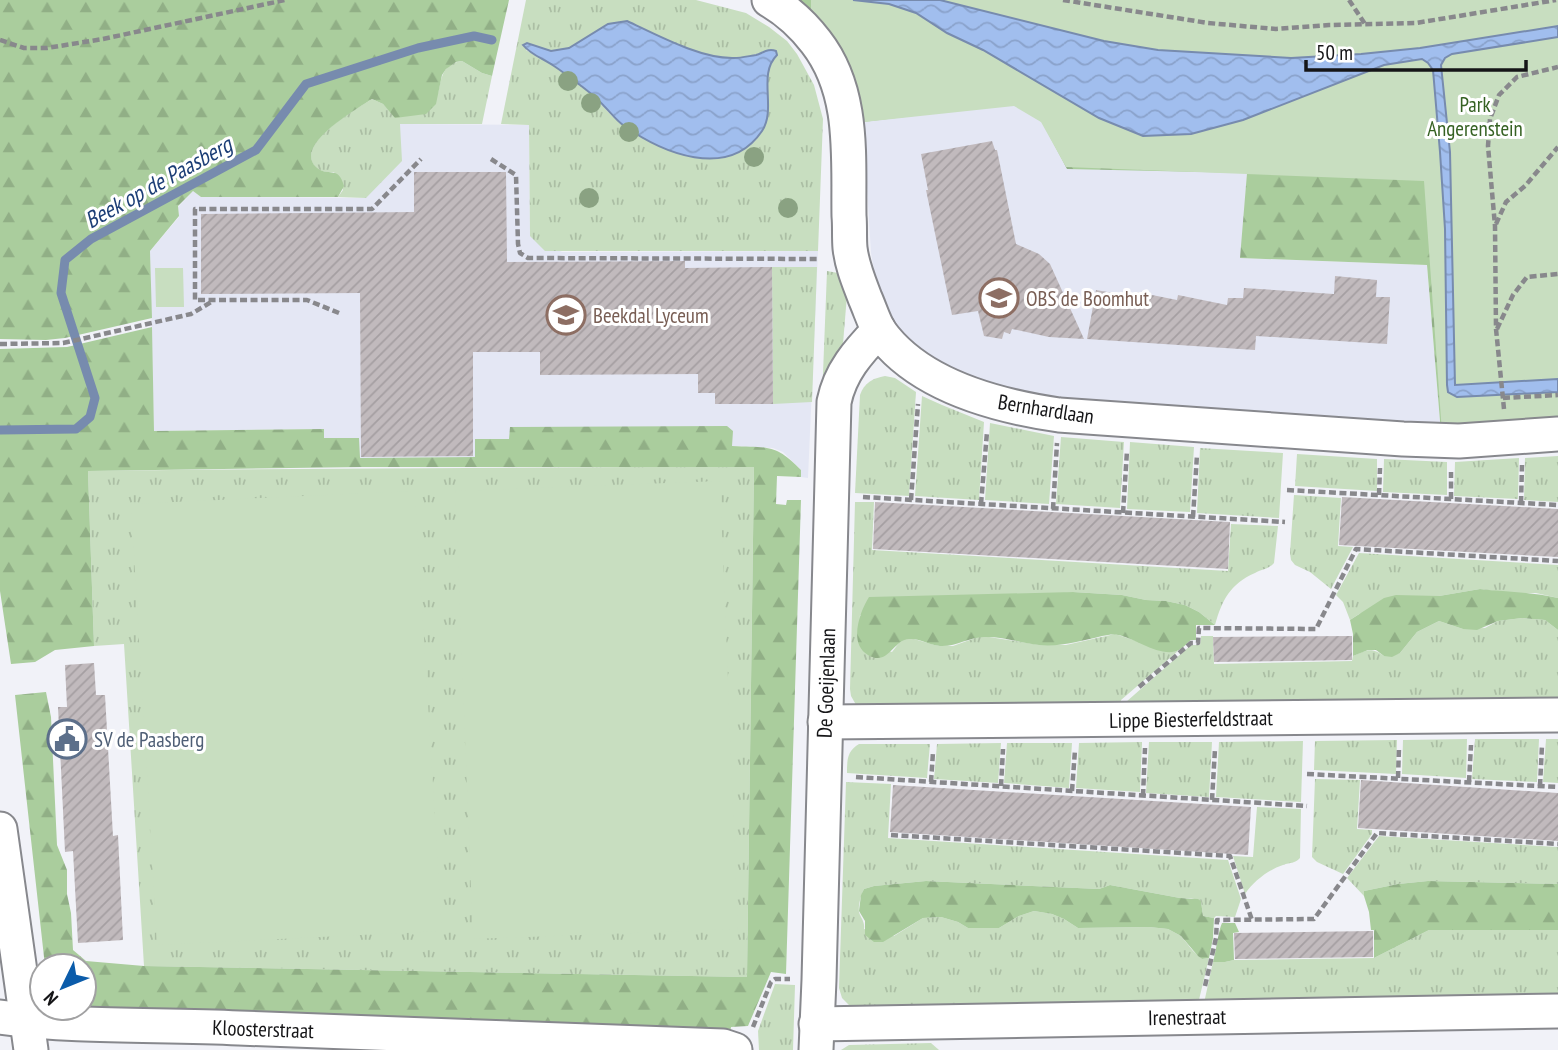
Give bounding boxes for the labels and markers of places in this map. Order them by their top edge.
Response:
school or university icon: OBS de Boomhut [978,277,1020,319]
place label: OBS de Boomhut [1026,285,1149,312]
school or university icon: Beekdal Lyceum [545,294,587,336]
place label: Beekdal Lyceum [593,302,709,329]
public building icon: SV de Paasberg [46,718,88,760]
place label: SV de Paasberg [94,726,204,753]

